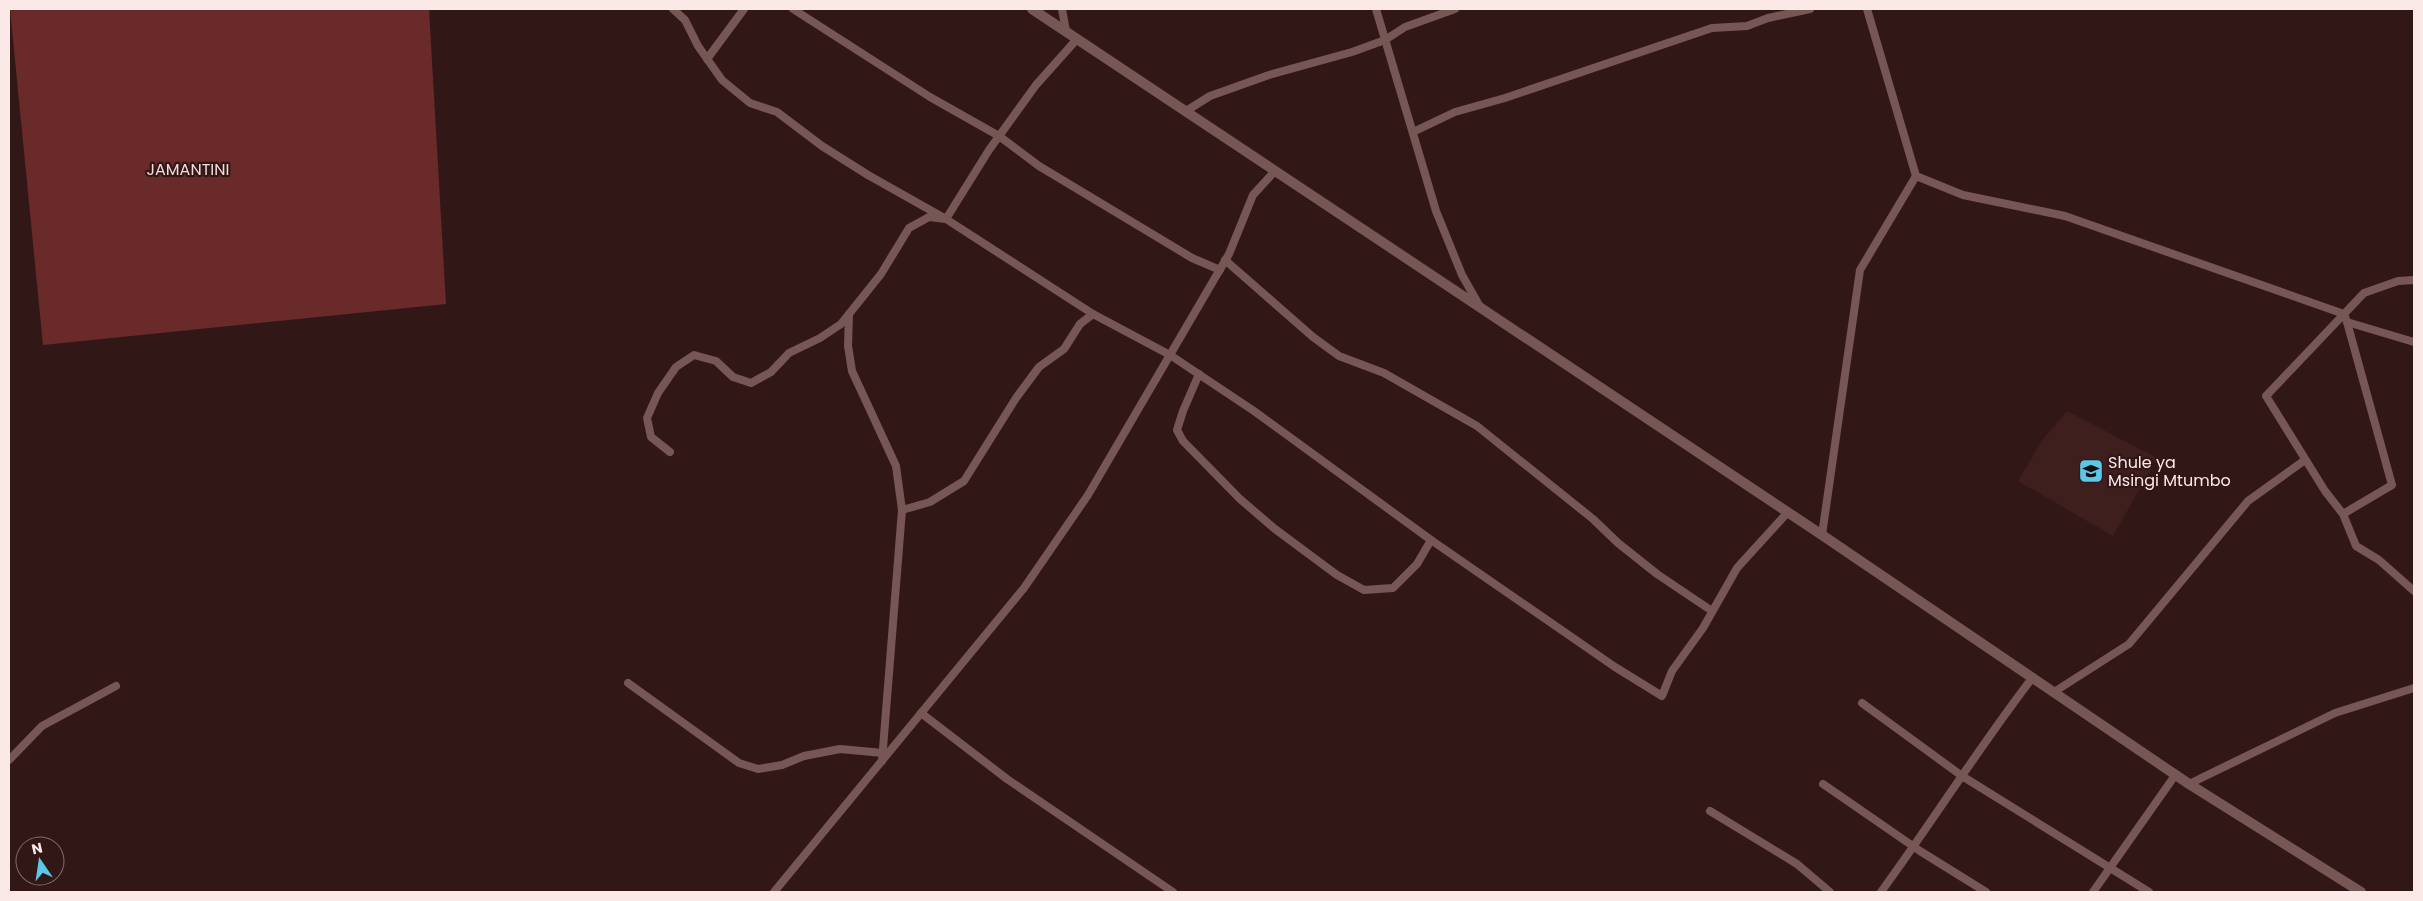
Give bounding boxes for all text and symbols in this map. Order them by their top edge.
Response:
park label: JAMANTINI [147,158,229,181]
place label: Shule ya Msingi Mtumbo [2108,451,2231,492]
school or university icon: Shule ya Msingi Mtumbo [2078,458,2104,484]
north arrow [15,836,65,886]
text: N [30,837,44,859]

